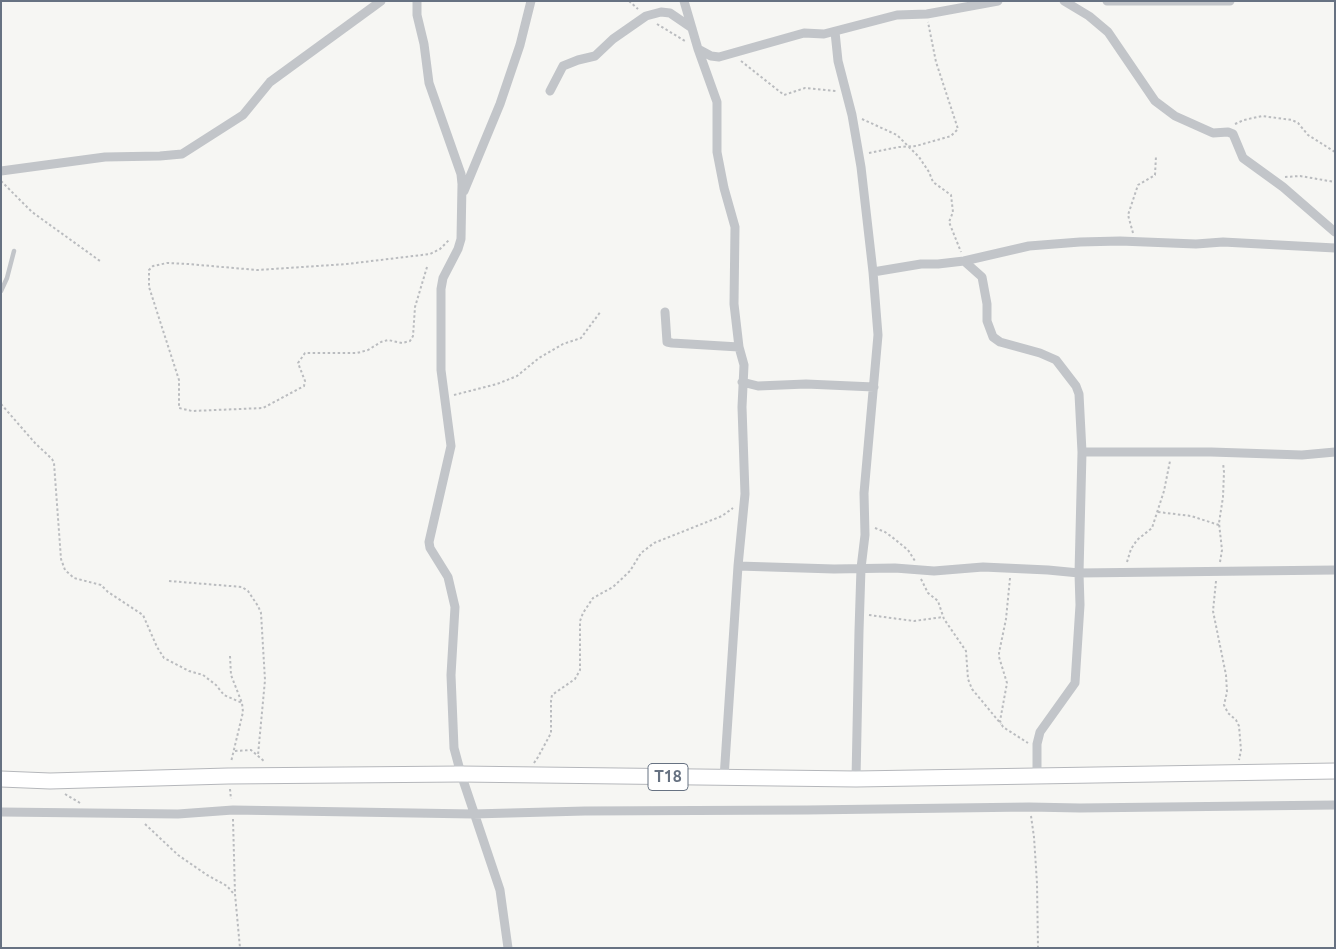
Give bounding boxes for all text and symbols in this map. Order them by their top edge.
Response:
road number: T18 [648,764,688,790]

